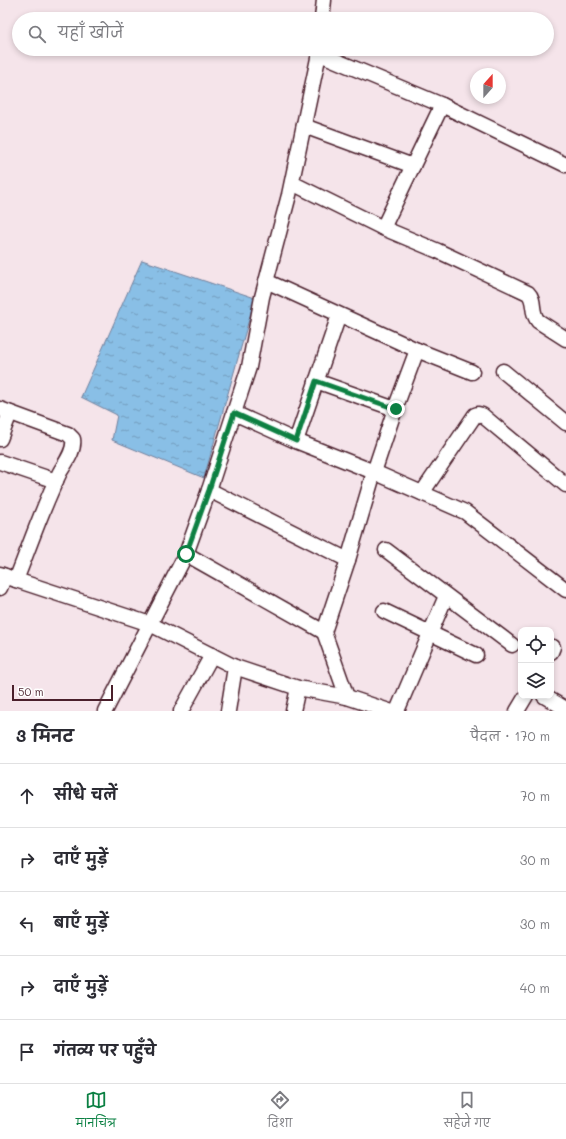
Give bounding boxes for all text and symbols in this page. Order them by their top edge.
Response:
search box [12,12,554,56]
text: यहाँ खोजें [58,22,123,42]
icon: search [26,23,48,45]
north arrow [470,68,506,104]
route end [387,400,405,418]
route start [177,545,195,563]
map controls [518,627,554,699]
button: locate [518,627,554,663]
button: layers [518,663,554,699]
scale bar [12,683,113,702]
text: 50 m [18,684,44,699]
text: 3 मिनट [16,724,74,746]
text: पैदल · 170 m [470,727,550,744]
text: सीधे चलें [54,784,117,804]
icon: ahead [16,785,38,807]
text: 70 m [520,787,550,804]
text: दाएँ मुड़ें [54,848,108,868]
icon: right [16,849,38,871]
text: 30 m [520,851,550,868]
text: बाएँ मुड़ें [54,912,108,932]
icon: left [16,913,38,935]
text: 30 m [520,915,550,932]
text: दाएँ मुड़ें [54,976,108,996]
icon: right [16,977,38,999]
text: 40 m [520,979,550,996]
text: गंतव्य पर पहुँचे [54,1040,156,1060]
icon: arrive [16,1041,38,1063]
tab: मानचित्र [76,1089,116,1135]
tab: दिशा [267,1089,292,1135]
tab: सहेजे गए [444,1089,490,1135]

